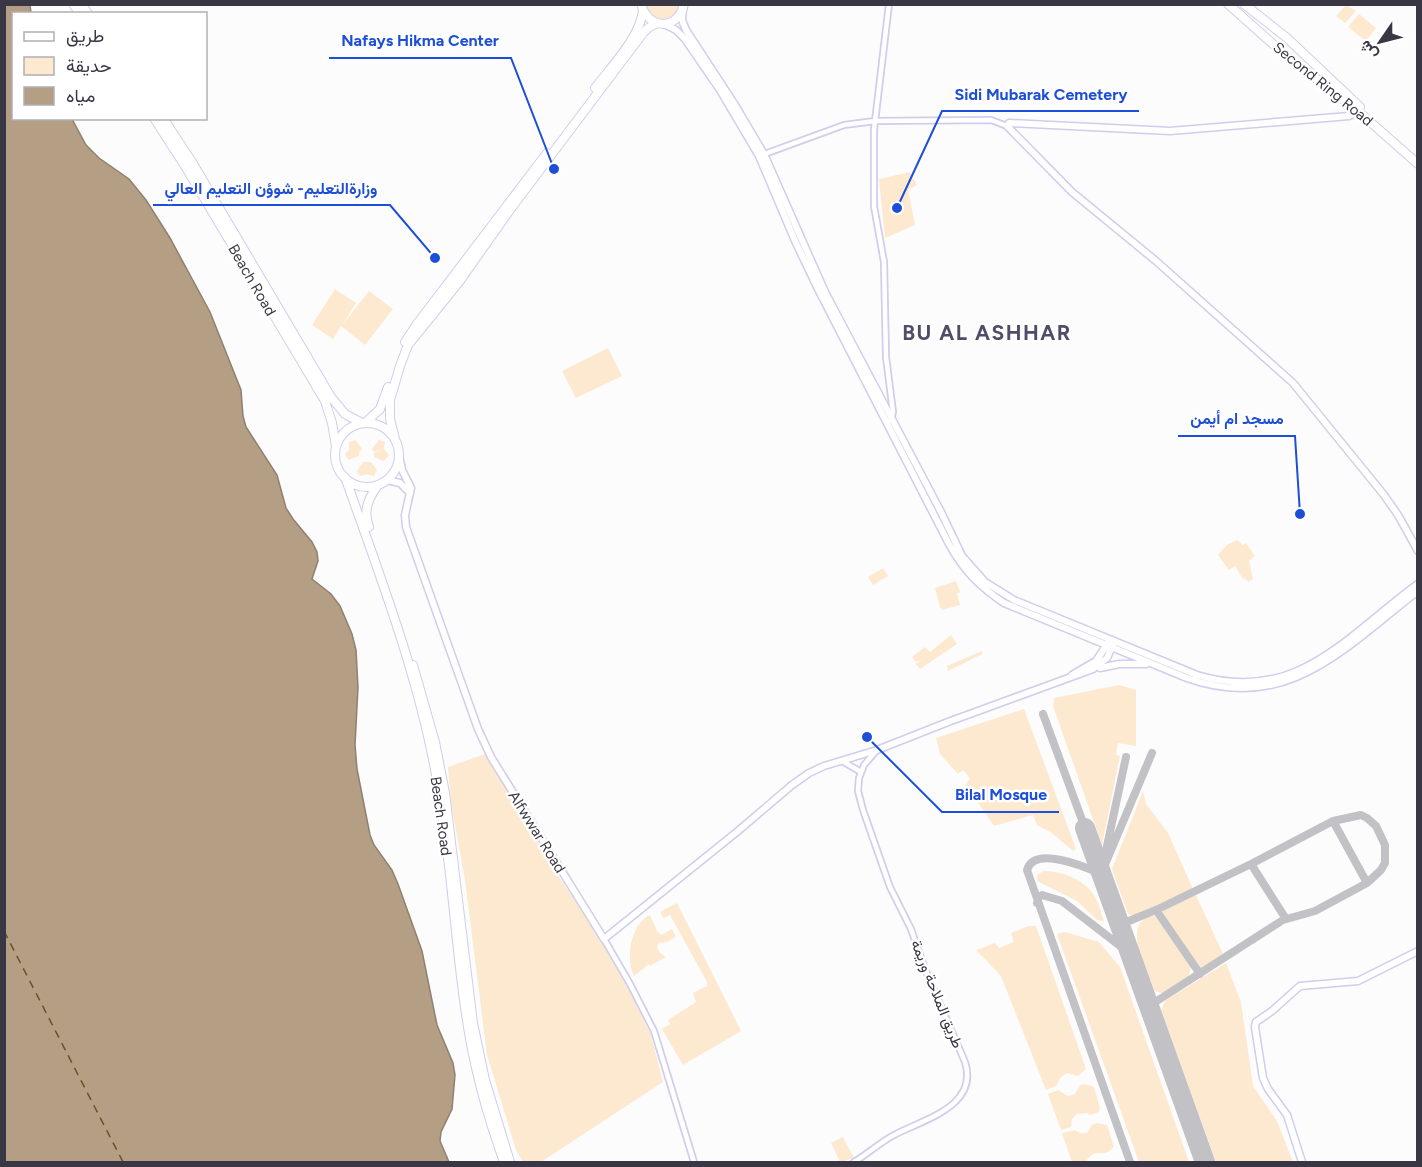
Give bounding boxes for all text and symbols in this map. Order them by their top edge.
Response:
legend [12,12,207,120]
north arrow [1350,12,1410,72]
callout: Nafays Hikma Center [329,24,511,58]
text: طريق [66,25,104,47]
text: Nafays Hikma Center [341,31,499,50]
text: ش [1355,37,1381,64]
street label: Second Ring Road [1269,38,1377,130]
text: حديقة [66,55,112,77]
callout: Sidi Mubarak Cemetery [942,77,1139,111]
text: مياه [66,85,95,107]
text: Sidi Mubarak Cemetery [954,85,1128,104]
callout: وزارةالتعليم- شوؤن التعليم العالي [153,171,390,205]
text: وزارةالتعليم- شوؤن التعليم العالي [164,179,378,202]
street label: Beach Road [224,241,280,319]
district label: BU AL ASHHAR [902,320,1072,345]
callout: مسجد ام أيمن [1178,402,1295,436]
text: مسجد ام أيمن [1190,409,1284,429]
street label: Beach Road [427,775,455,857]
callout: Bilal Mosque [942,778,1059,812]
text: Bilal Mosque [955,785,1047,804]
street label: Alfwwar Road [505,788,569,876]
street label: طريق الملاحة وريمة [906,937,967,1051]

